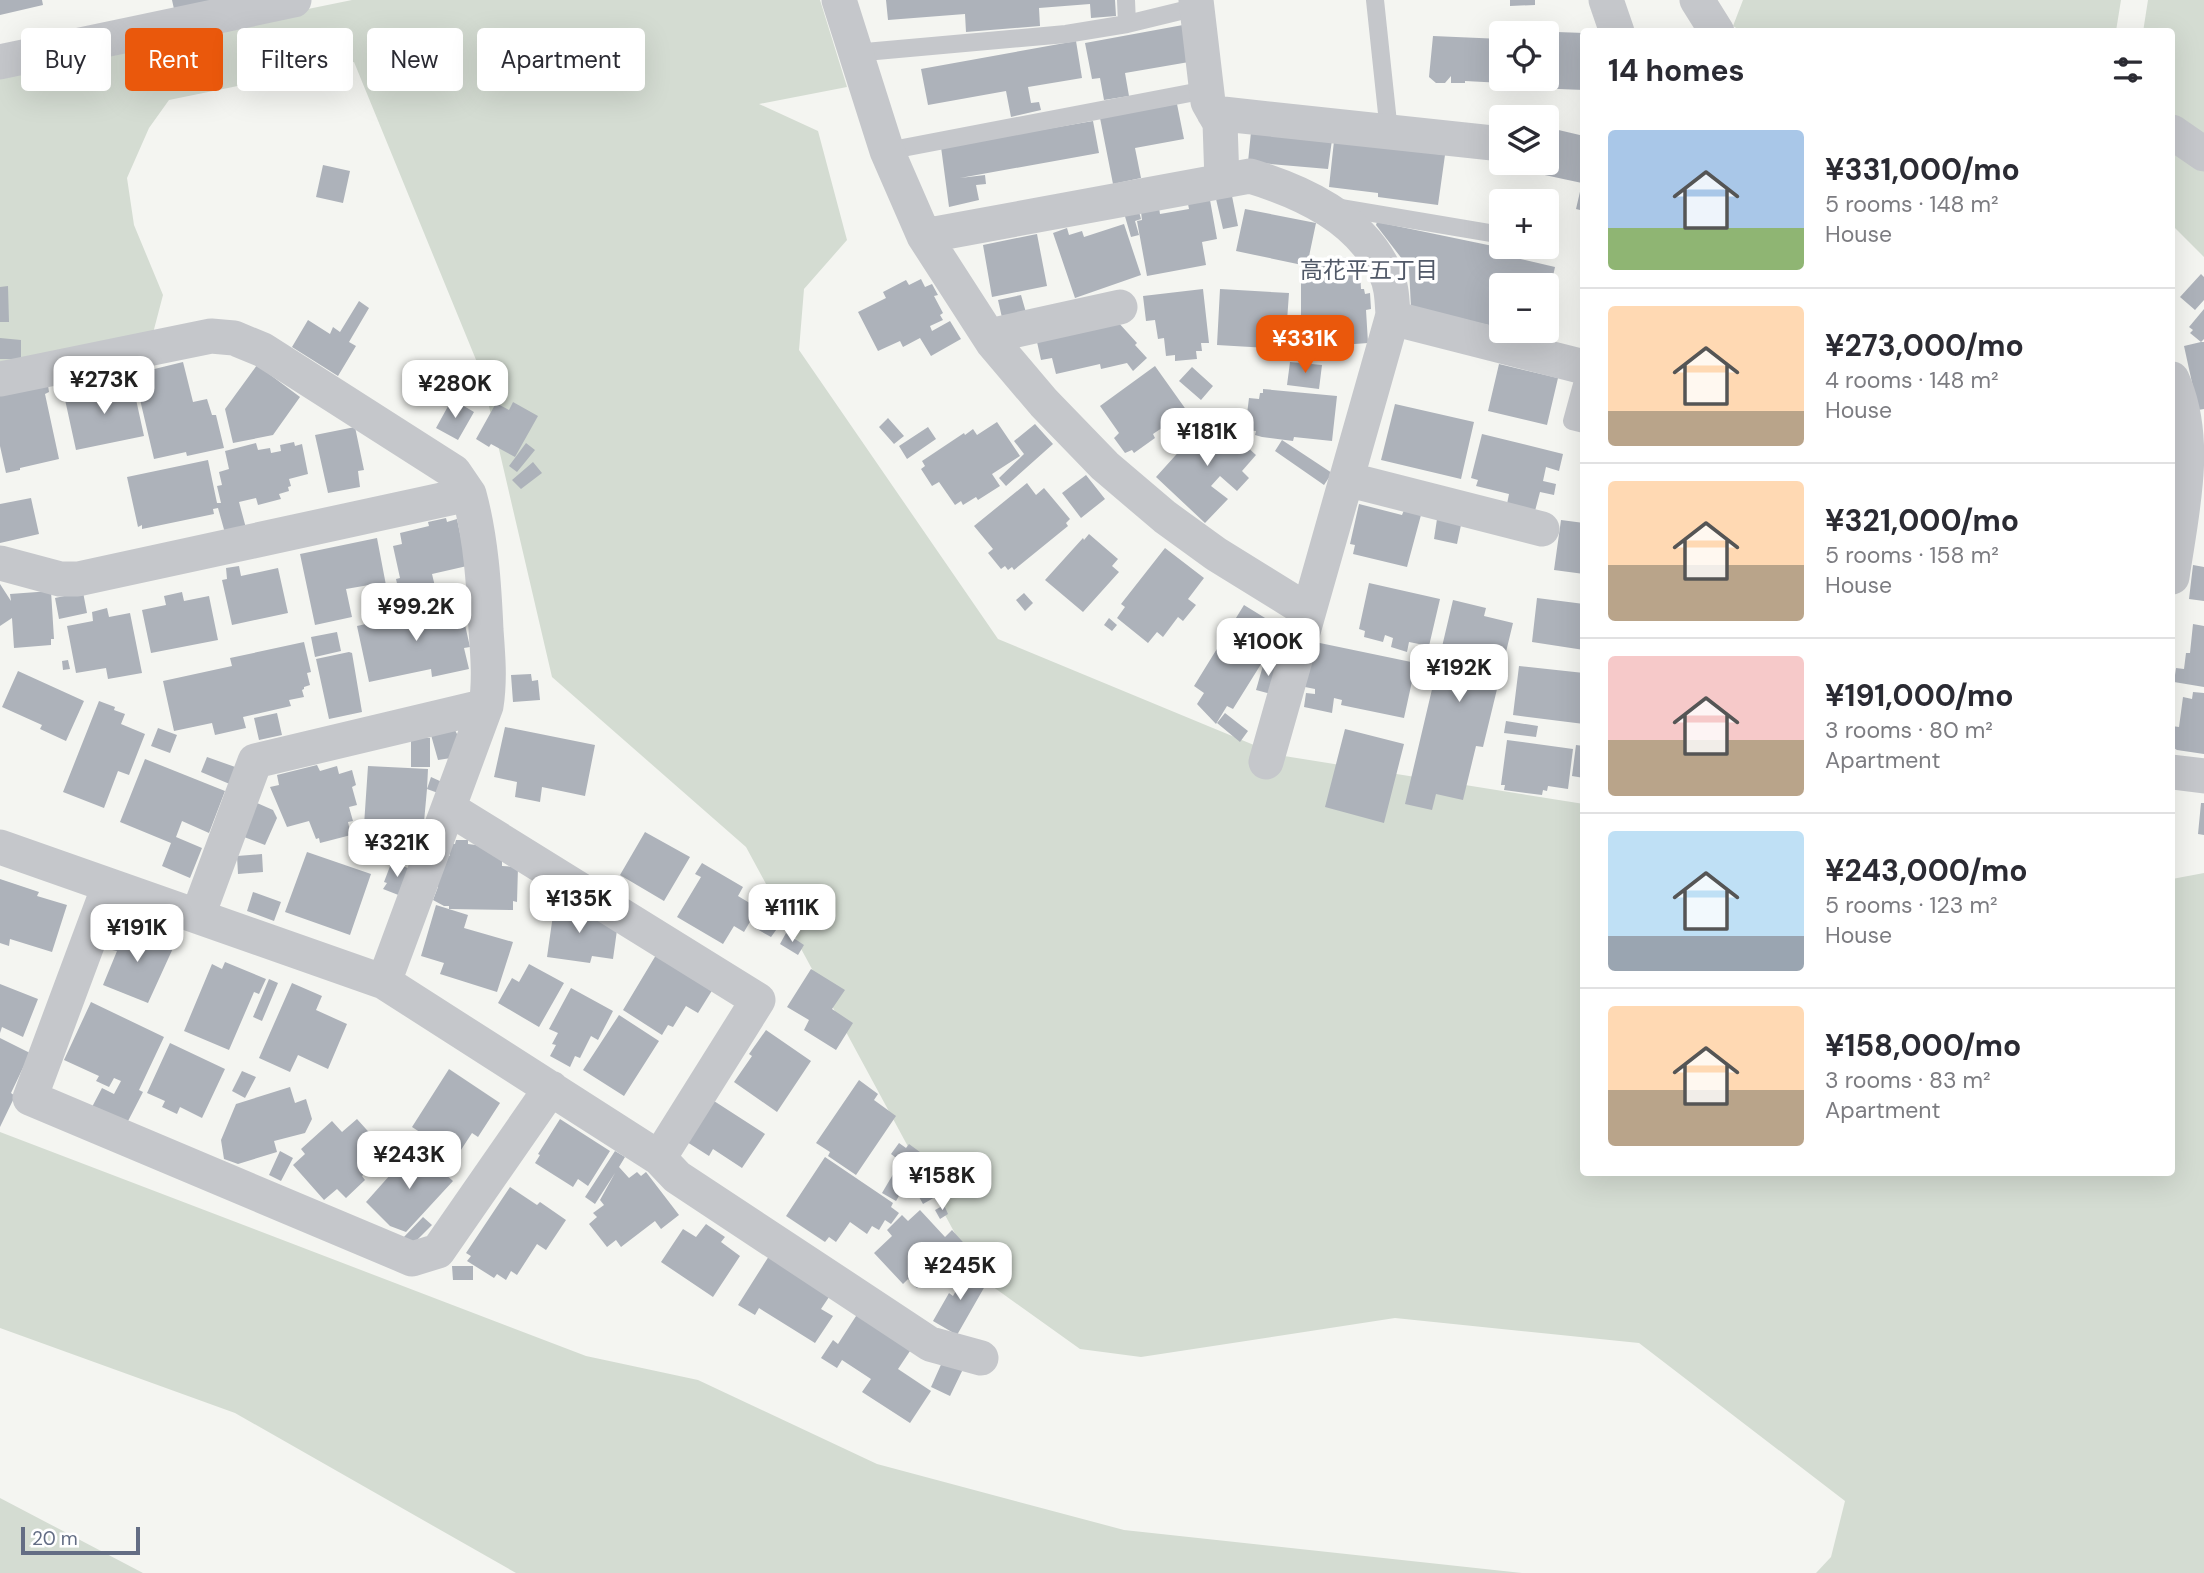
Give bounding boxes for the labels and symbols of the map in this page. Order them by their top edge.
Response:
district label: 高花平五丁目 [1300,255,1438,285]
pin: ¥331K [1256,316,1354,375]
pin: ¥273K [55,356,153,416]
pin: ¥280K [406,360,504,420]
pin: ¥181K [1158,408,1256,468]
pin: ¥99.2K [359,584,473,643]
pin: ¥100K [1219,618,1317,678]
pin: ¥192K [1410,644,1508,704]
pin: ¥321K [348,820,446,879]
pin: ¥135K [530,876,628,935]
pin: ¥111K [743,884,841,944]
pin: ¥191K [88,904,186,964]
pin: ¥243K [360,1132,458,1191]
pin: ¥158K [893,1152,991,1212]
pin: ¥245K [911,1242,1009,1302]
scale bar [21,1524,140,1556]

